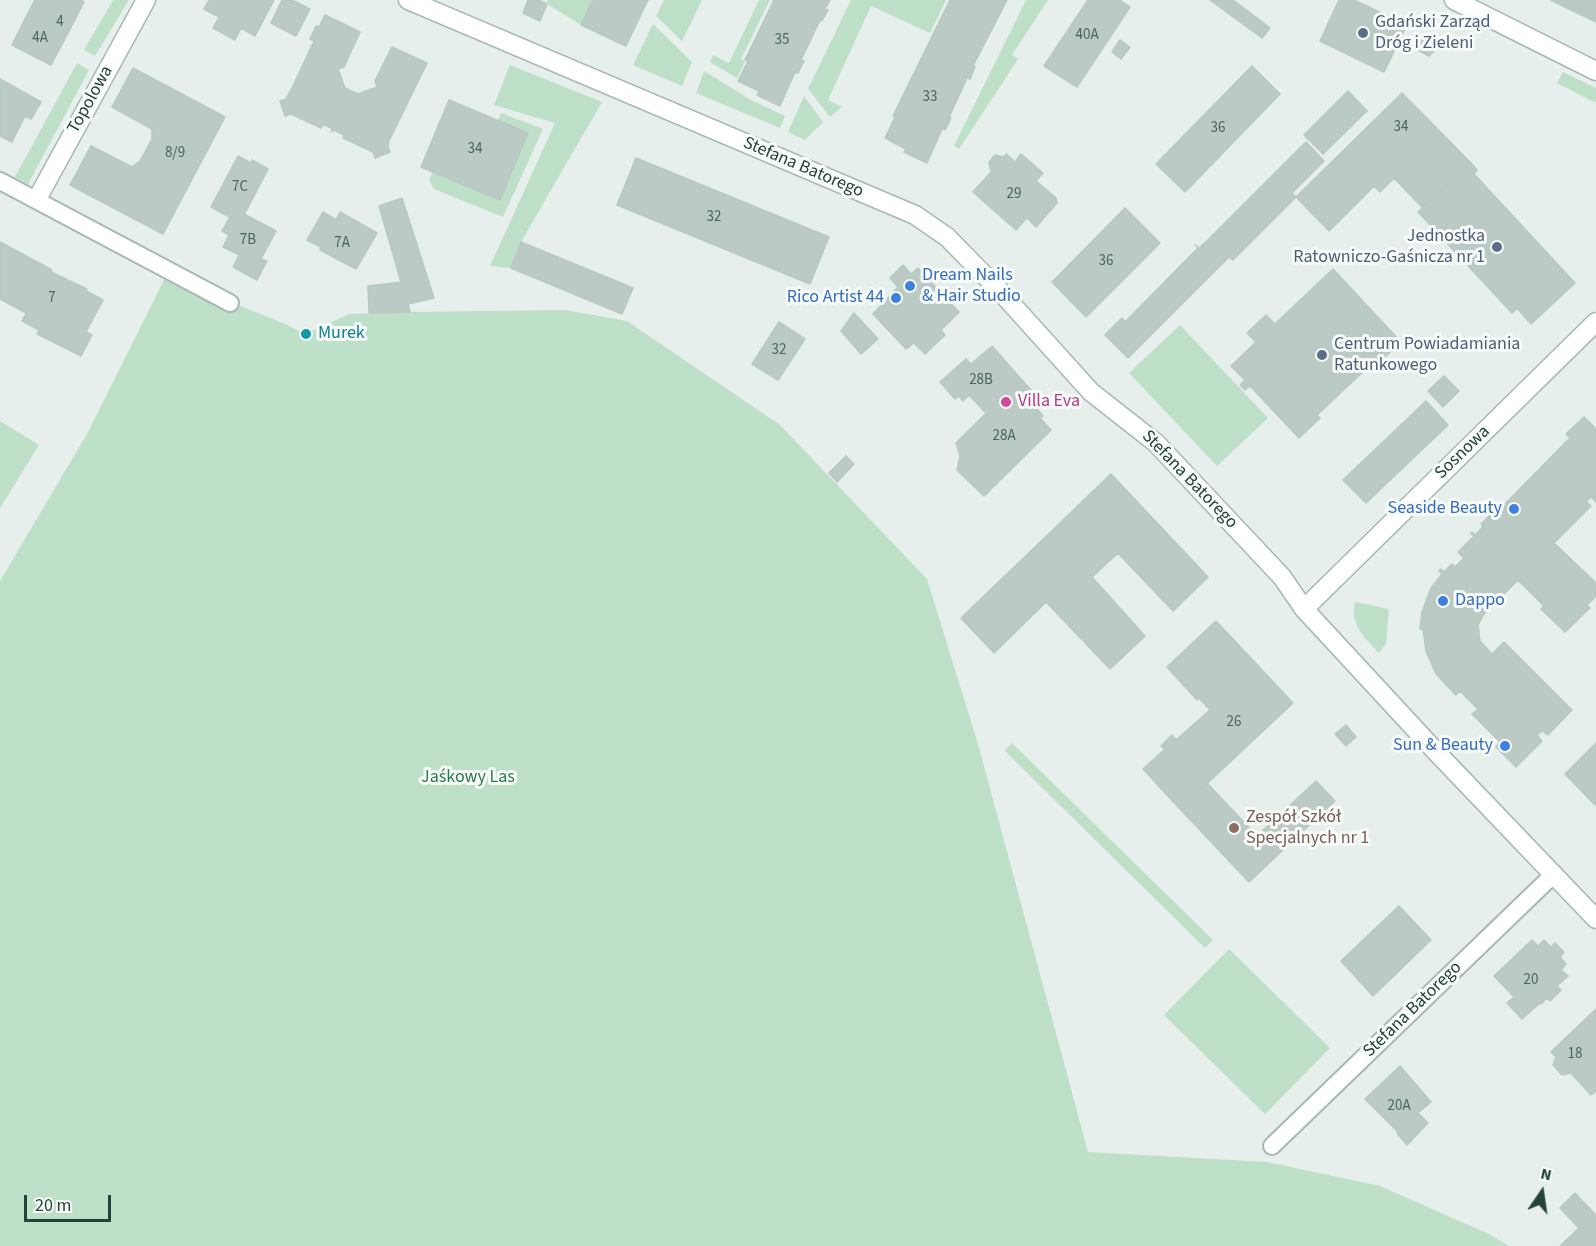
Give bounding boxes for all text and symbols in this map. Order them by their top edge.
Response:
place label: Gdański Zarząd Dróg i Zieleni [1375,12,1490,54]
house number: 4 [56,14,64,32]
marker: Gdański Zarząd Dróg i Zieleni [1356,26,1370,40]
house number: 40A [1075,27,1099,45]
house number: 4A [32,30,48,48]
house number: 35 [775,32,789,50]
street label: Topolowa [64,62,118,138]
house number: 33 [923,89,937,107]
house number: 34 [1394,119,1408,137]
house number: 36 [1211,120,1225,138]
street label: Stefana Batorego [740,133,866,203]
house number: 34 [468,141,482,159]
house number: 8/9 [165,145,185,163]
house number: 7C [232,179,248,197]
house number: 29 [1007,186,1021,204]
house number: 32 [707,209,721,227]
place label: Jednostka Ratowniczo-Gaśnicza nr 1 [1293,226,1485,268]
house number: 7B [240,232,256,250]
house number: 7A [334,235,350,253]
marker: Jednostka Ratowniczo-Gaśnicza nr 1 [1490,240,1504,254]
house number: 36 [1099,253,1113,271]
place label: Dream Nails & Hair Studio [922,265,1021,308]
marker: Dream Nails & Hair Studio [903,279,917,293]
place label: Rico Artist 44 [787,287,884,309]
house number: 7 [48,290,56,308]
marker: Rico Artist 44 [889,291,903,305]
place label: Murek [318,323,365,345]
marker: Murek [299,327,313,341]
place label: Centrum Powiadamiania Ratunkowego [1334,334,1520,376]
house number: 32 [772,342,786,360]
marker: Centrum Powiadamiania Ratunkowego [1315,348,1329,362]
house number: 28B [969,372,993,390]
place label: Villa Eva [1018,391,1080,413]
marker: Villa Eva [999,395,1013,409]
street label: Sosnowa [1431,422,1495,484]
street label: Stefana Batorego [1136,426,1242,534]
house number: 28A [992,428,1016,446]
place label: Seaside Beauty [1388,498,1502,520]
marker: Seaside Beauty [1507,502,1521,516]
place label: Dappo [1455,590,1505,612]
marker: Dappo [1436,594,1450,608]
house number: 26 [1227,714,1241,732]
place label: Sun & Beauty [1393,735,1493,757]
marker: Sun & Beauty [1498,739,1512,753]
park label: Jaśkowy Las [421,767,515,789]
place label: Zespół Szkół Specjalnych nr 1 [1246,807,1369,850]
marker: Zespół Szkół Specjalnych nr 1 [1227,821,1241,835]
street label: Stefana Batorego [1359,957,1467,1063]
house number: 20 [1524,972,1538,990]
house number: 18 [1568,1046,1582,1064]
house number: 20A [1387,1098,1411,1116]
north arrow [1512,1162,1572,1222]
text: N [1538,1163,1554,1186]
scale bar [27,1183,114,1221]
text: 20 m [35,1193,71,1218]

